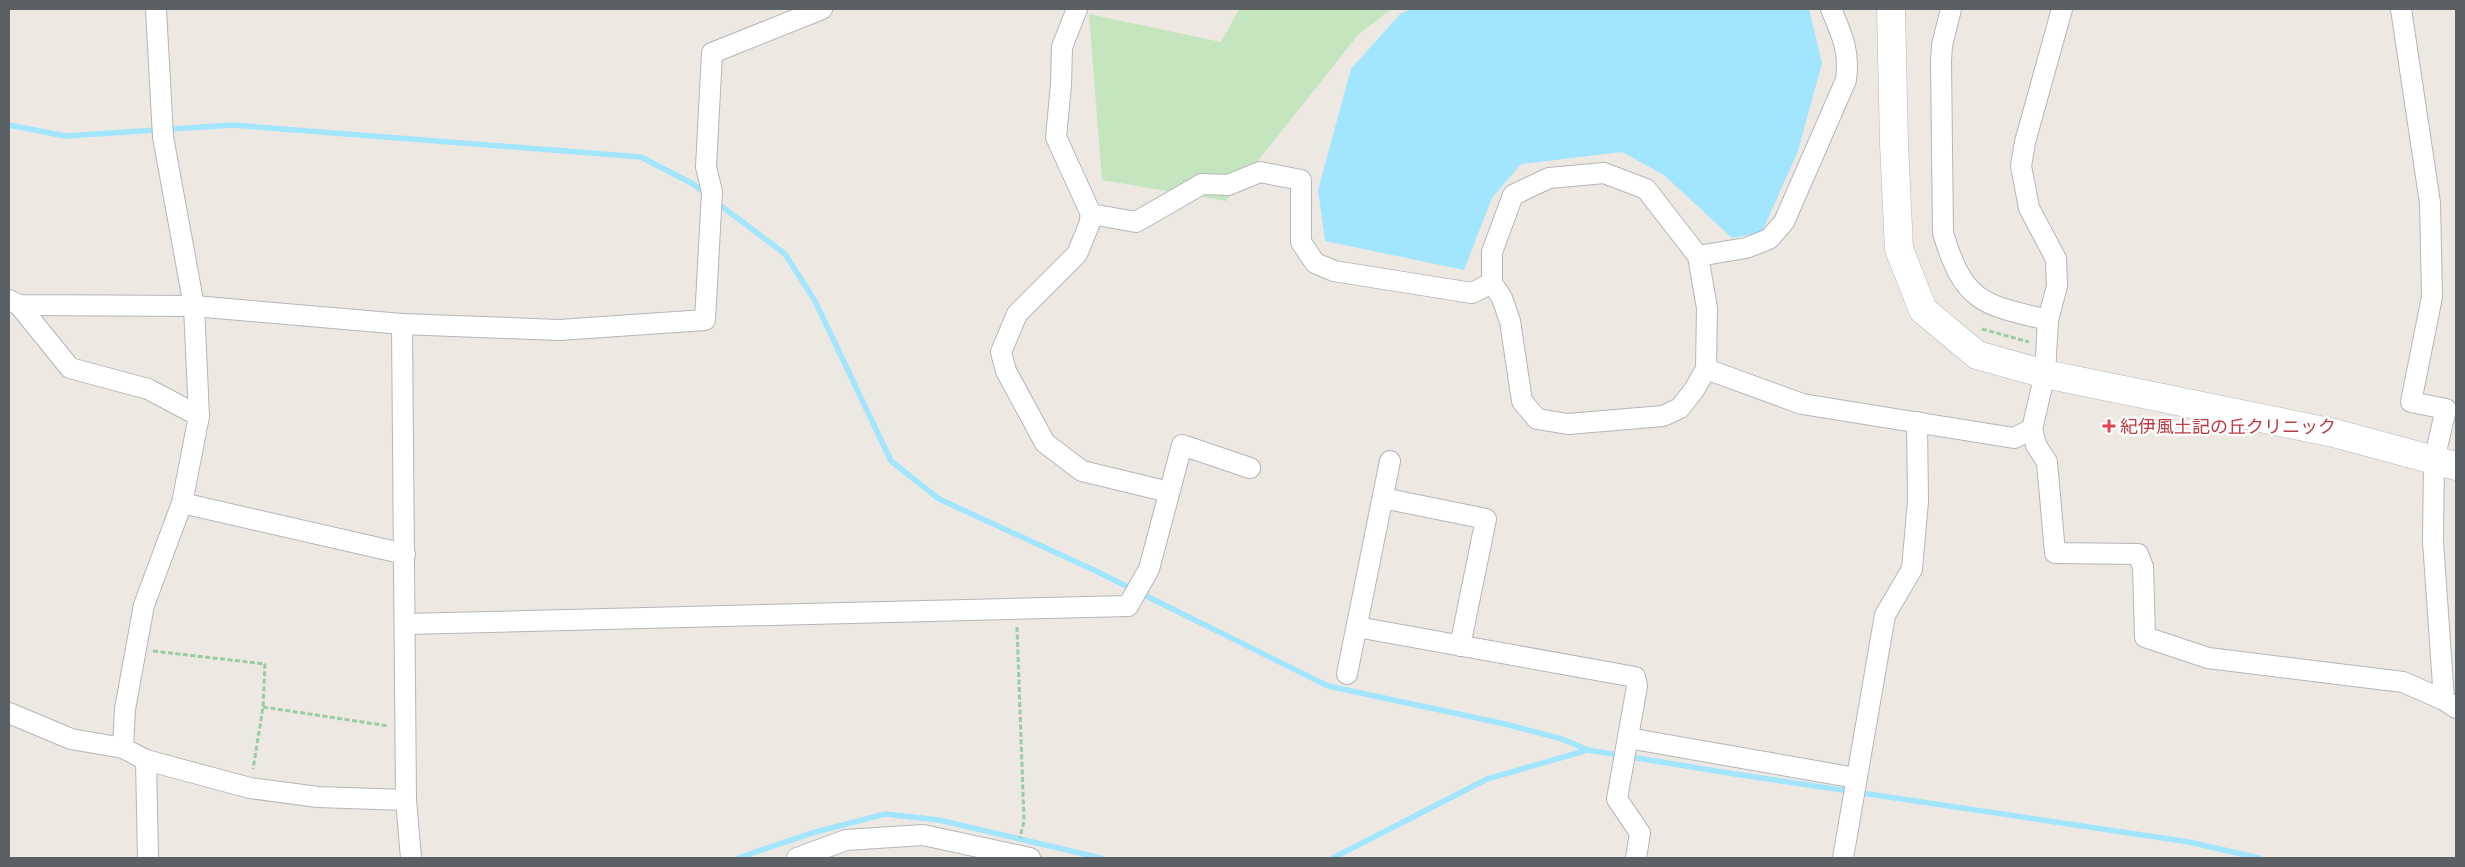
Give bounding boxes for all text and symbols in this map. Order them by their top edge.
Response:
place label: 紀伊風土記の丘クリニック [2120,415,2336,437]
marker: 紀伊風土記の丘クリニック [2102,419,2116,433]

